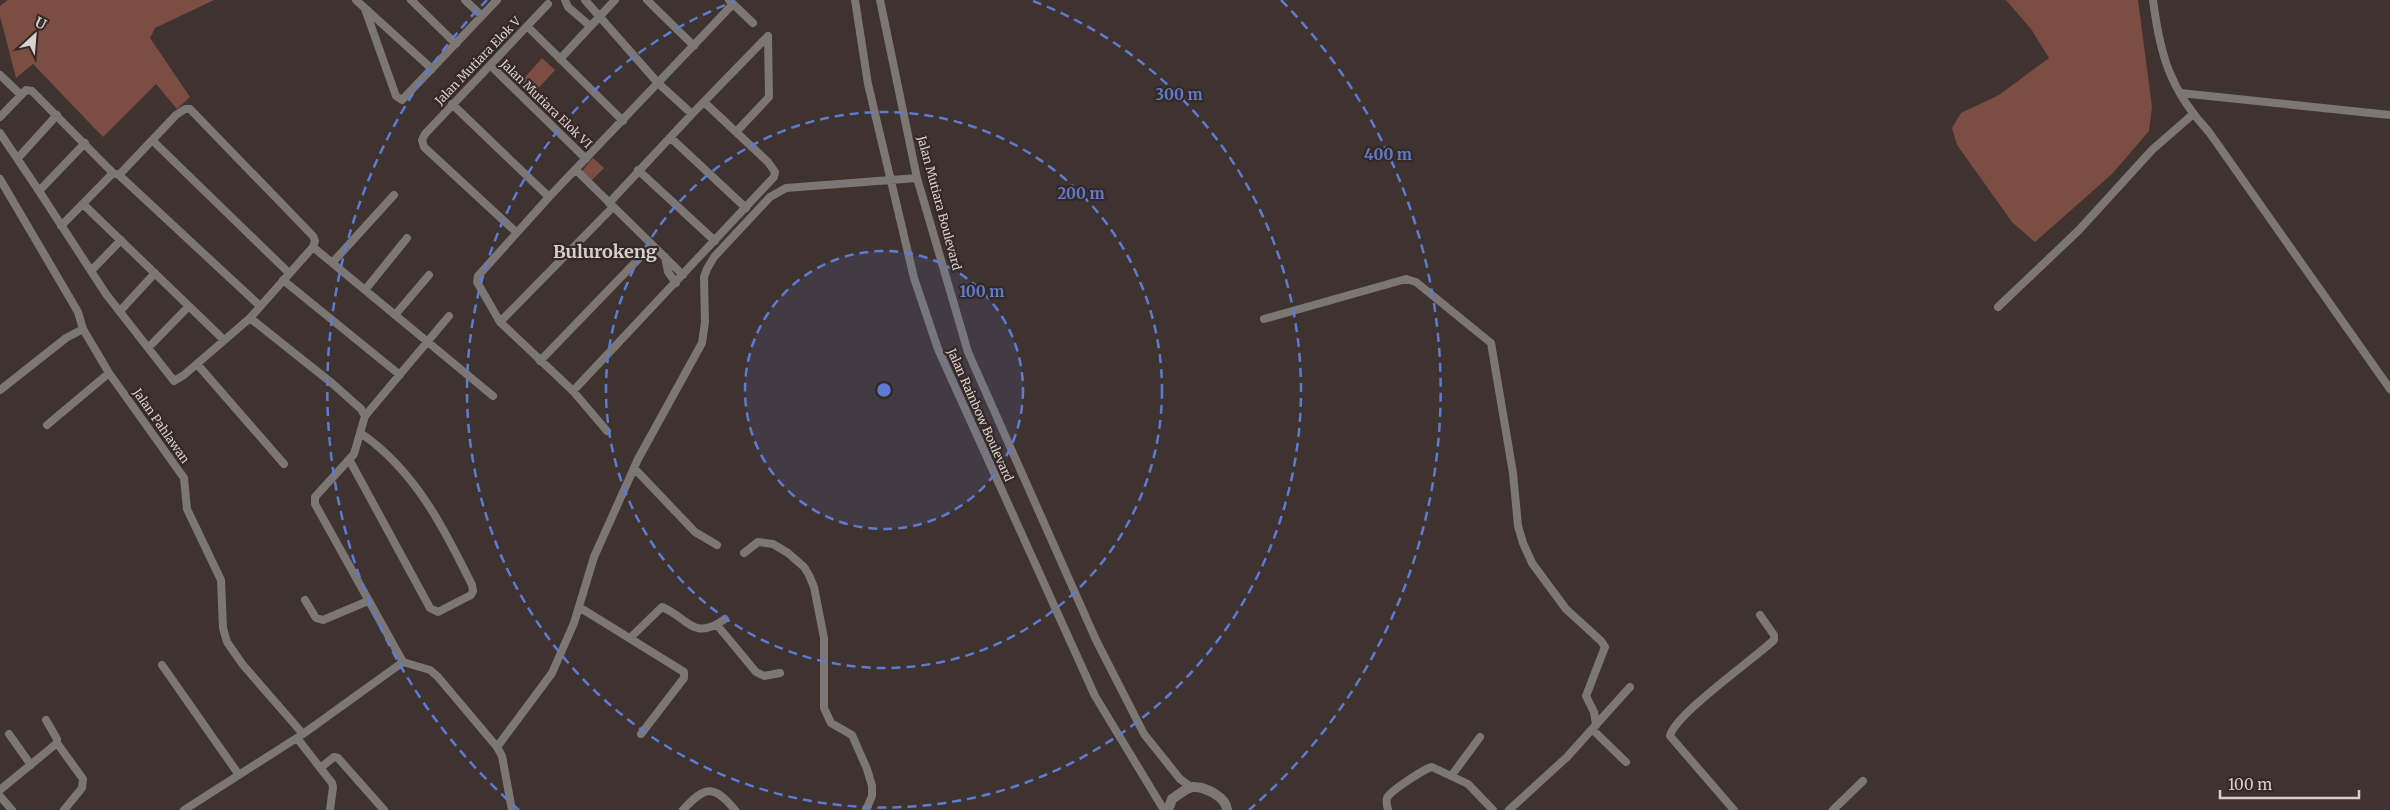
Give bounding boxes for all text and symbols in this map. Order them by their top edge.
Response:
north arrow [10,10,60,60]
text: U [32,13,50,34]
street label: Jalan Mutiara Elok V [431,13,524,109]
street label: Jalan Mutiara Elok VI [497,55,595,151]
text: 300 m [1155,85,1203,104]
street label: Jalan Mutiara Boulevard [914,133,965,272]
text: 400 m [1364,145,1412,164]
text: 200 m [1057,184,1105,203]
district label: Bulurokeng [553,240,657,263]
text: 100 m [960,282,1004,301]
street label: Jalan Rainbow Boulevard [944,345,1017,484]
centre of rings [875,381,893,399]
street label: Jalan Pahlawan [129,385,193,466]
scale bar [2220,768,2359,800]
text: 100 m [2228,775,2272,794]

